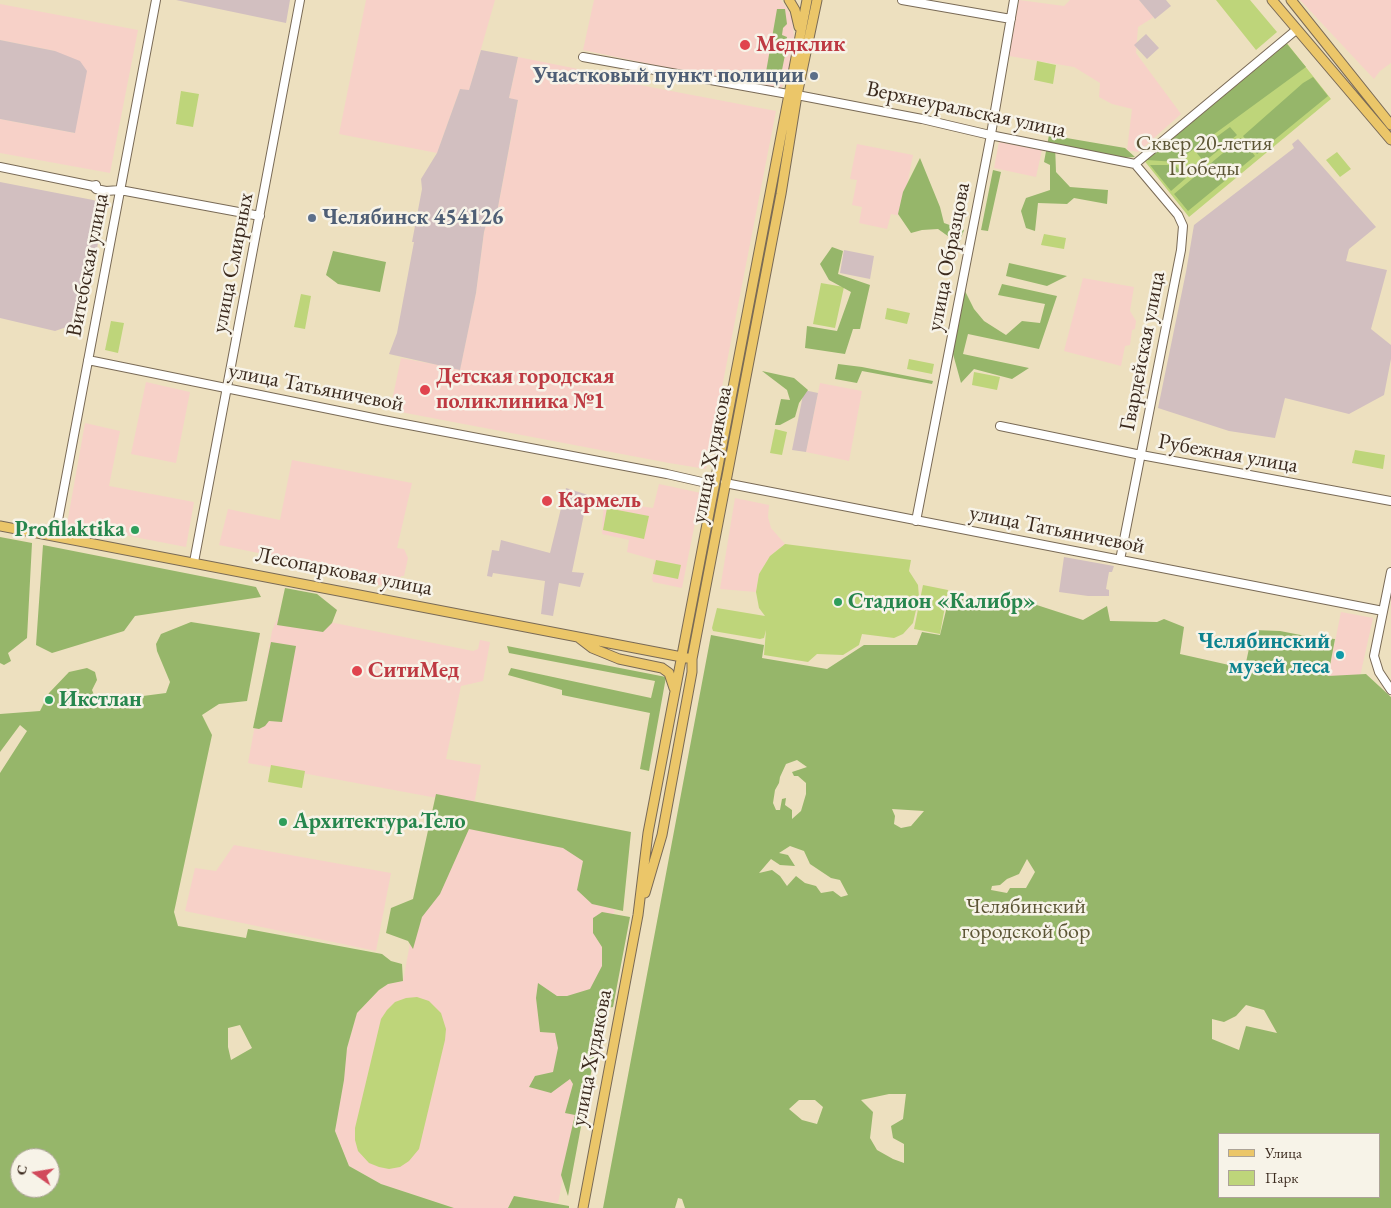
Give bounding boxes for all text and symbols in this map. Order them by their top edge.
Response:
place label: Медклик [756,32,845,58]
marker: Медклик [738,38,752,52]
place label: Участковый пункт полиции [533,63,804,89]
marker: Участковый пункт полиции [808,70,820,82]
street label: Верхнеуральская улица [864,76,1068,144]
park label: Сквер 20-летия Победы [1136,131,1272,182]
street label: улица Образцова [922,180,976,334]
street label: Витебская улица [61,191,115,339]
street label: улица Смирных [206,191,260,335]
place label: Челябинск 454126 [322,205,503,231]
marker: Челябинск 454126 [306,212,318,224]
street label: Гвардейская улица [1115,269,1171,433]
street label: улица Татьяничевой [226,358,406,418]
place label: Детская городская поликлиника №1 [436,364,614,416]
marker: Детская городская поликлиника №1 [418,383,432,397]
street label: улица Худякова [686,384,738,526]
street label: Рубежная улица [1156,429,1300,479]
place label: Кармель [558,488,641,514]
marker: Кармель [540,494,554,508]
street label: улица Татьяничевой [967,500,1147,560]
place label: Profilaktika [14,517,125,543]
marker: Profilaktika [129,524,141,536]
street label: Лесопарковая улица [253,542,435,602]
place label: Стадион «Калибр» [848,589,1036,615]
marker: Стадион «Калибр» [832,596,844,608]
place label: Челябинский музей леса [1198,629,1330,680]
marker: Челябинский музей леса [1334,649,1346,661]
place label: СитиМед [368,658,459,684]
marker: СитиМед [350,664,364,678]
place label: Икстлан [59,687,142,713]
marker: Икстлан [43,694,55,706]
place label: Архитектура.Тело [293,809,466,835]
marker: Архитектура.Тело [277,816,289,828]
park label: Челябинский городской бор [962,894,1090,946]
street label: улица Худякова [566,987,618,1129]
legend [1218,1133,1381,1198]
text: Улица [1265,1143,1302,1162]
north arrow [10,1148,60,1198]
text: С [11,1163,31,1177]
text: Парк [1265,1168,1298,1187]

